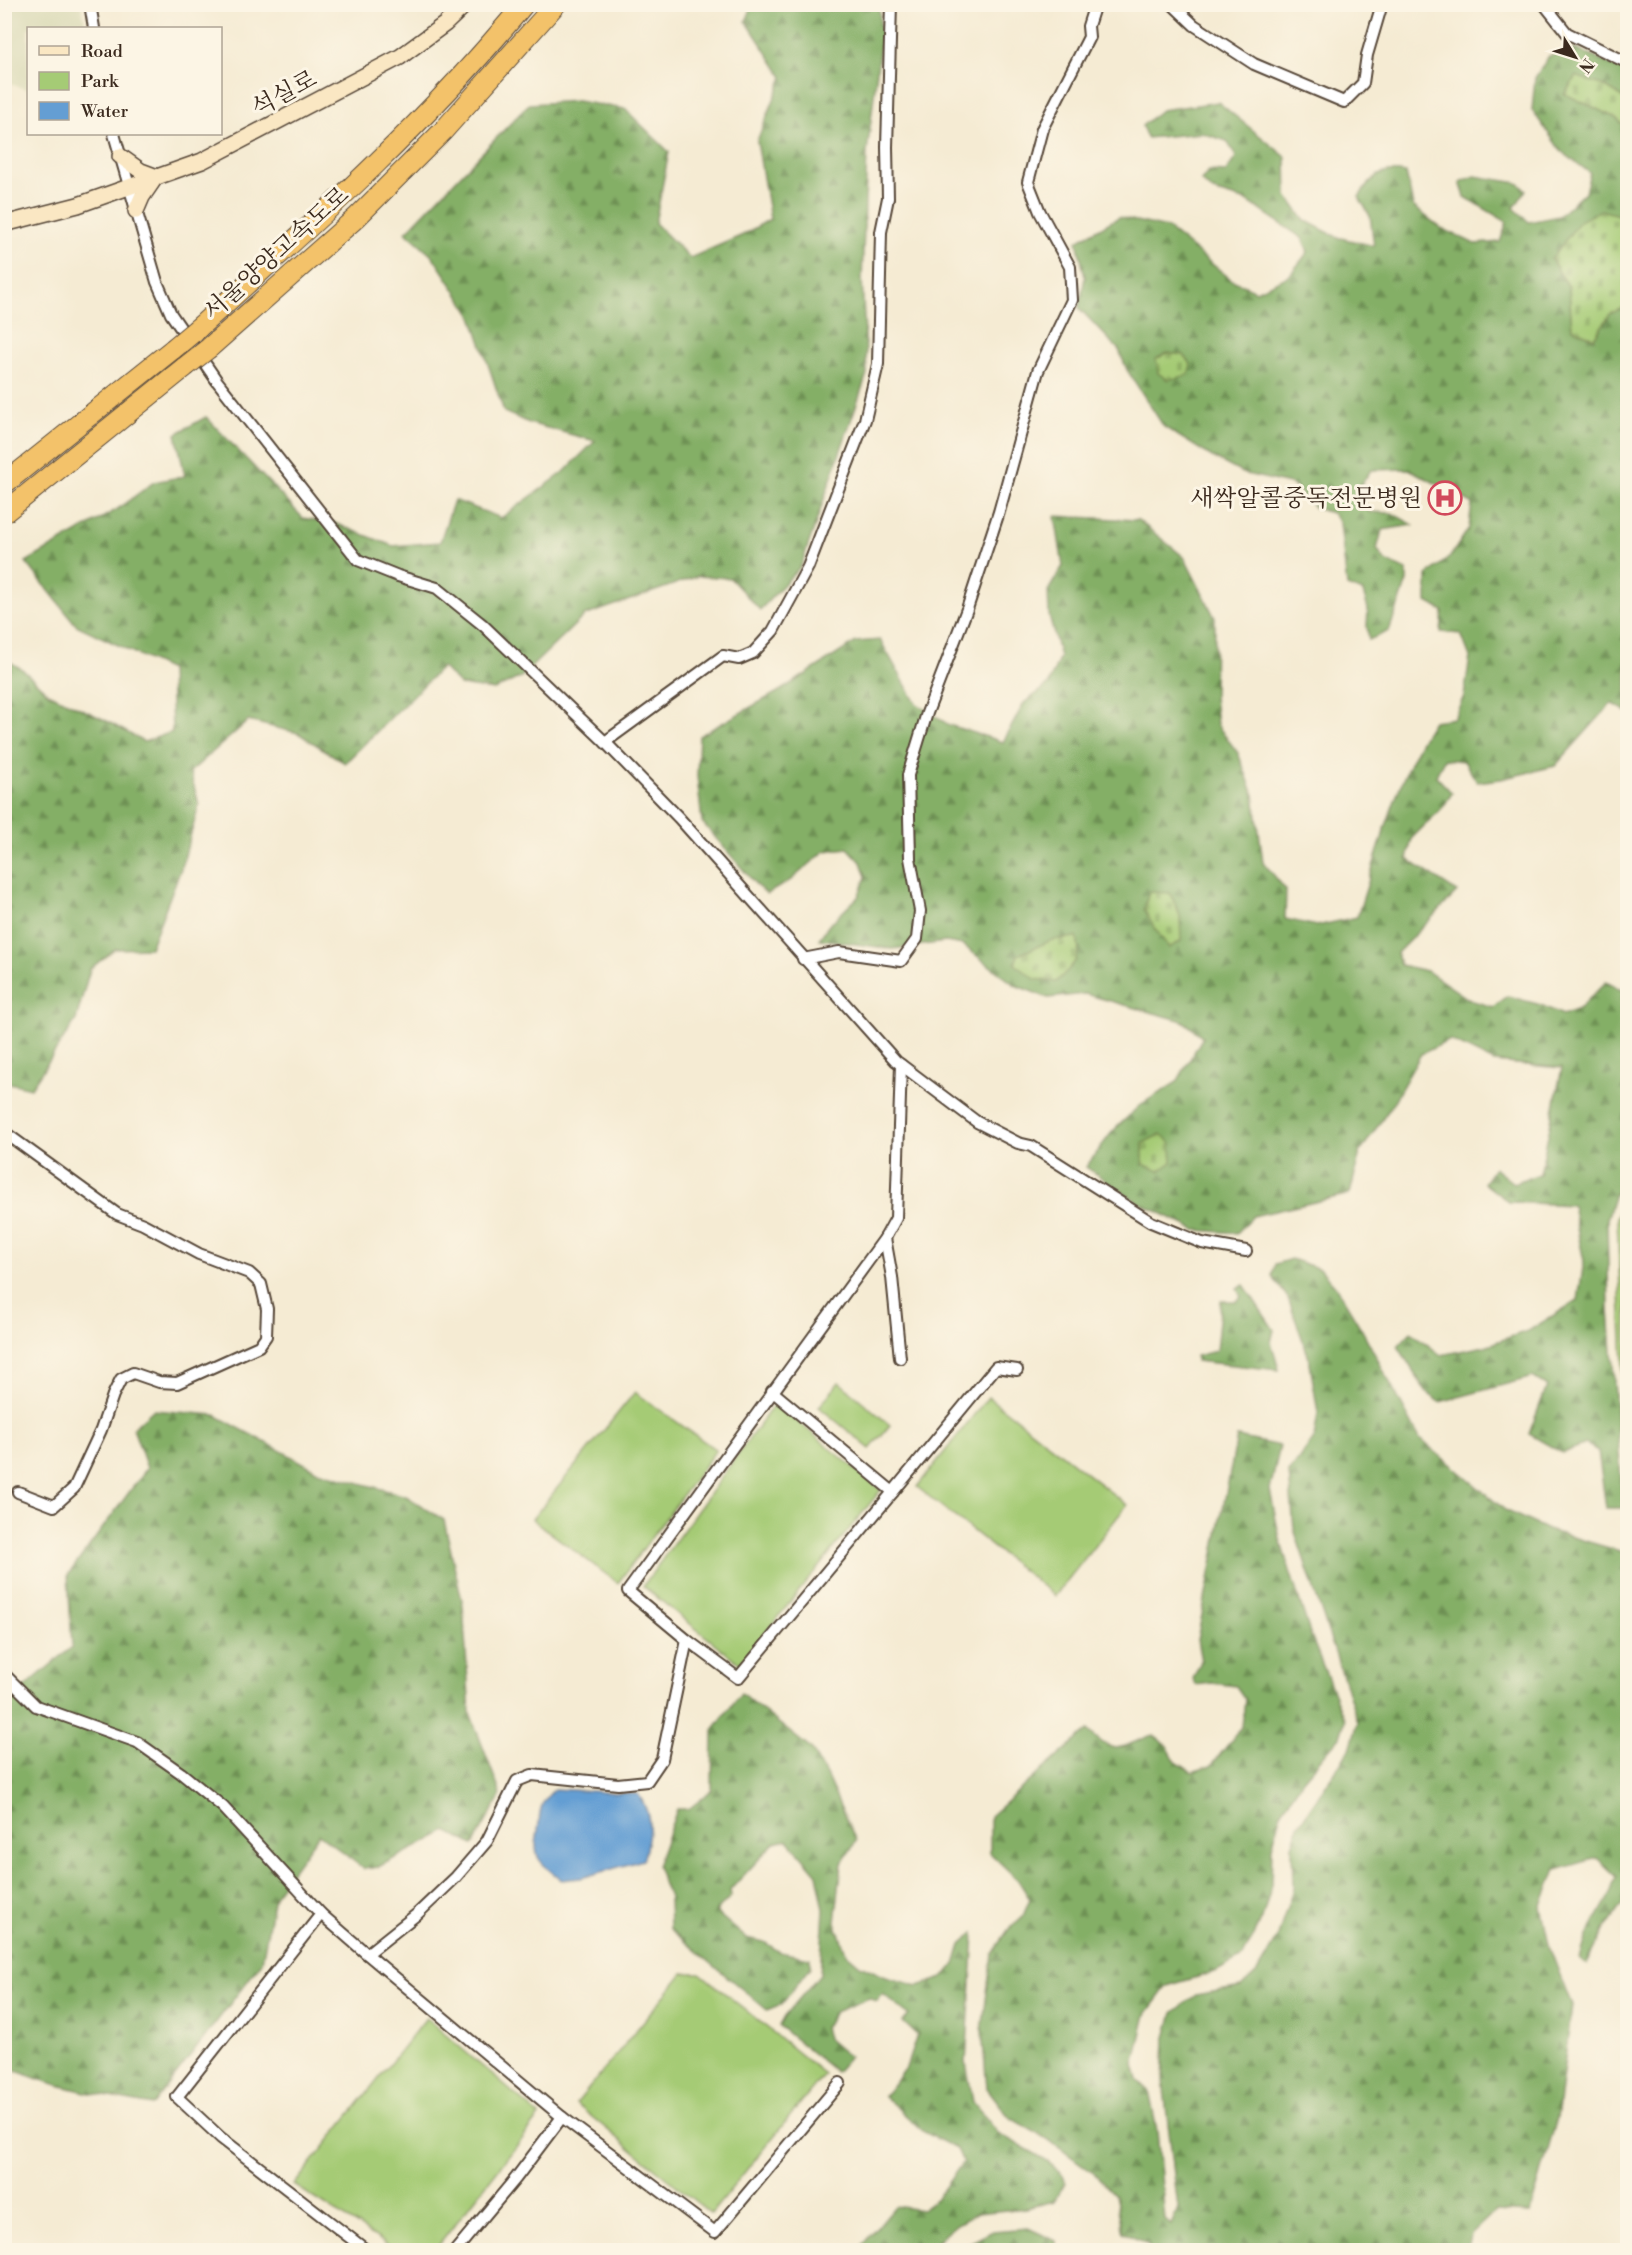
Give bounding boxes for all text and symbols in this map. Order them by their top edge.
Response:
legend [27,27,222,135]
north arrow [1545,27,1605,87]
text: Road [81,40,124,63]
text: N [1574,54,1598,77]
street label: 석실로 [247,64,322,123]
text: Park [81,70,120,93]
text: Water [80,100,129,123]
street label: 서울양양고속도로 [198,181,356,327]
hospital icon: 새싹알콜중독전문병원 [1427,480,1463,516]
place label: 새싹알콜중독전문병원 [1190,484,1422,514]

